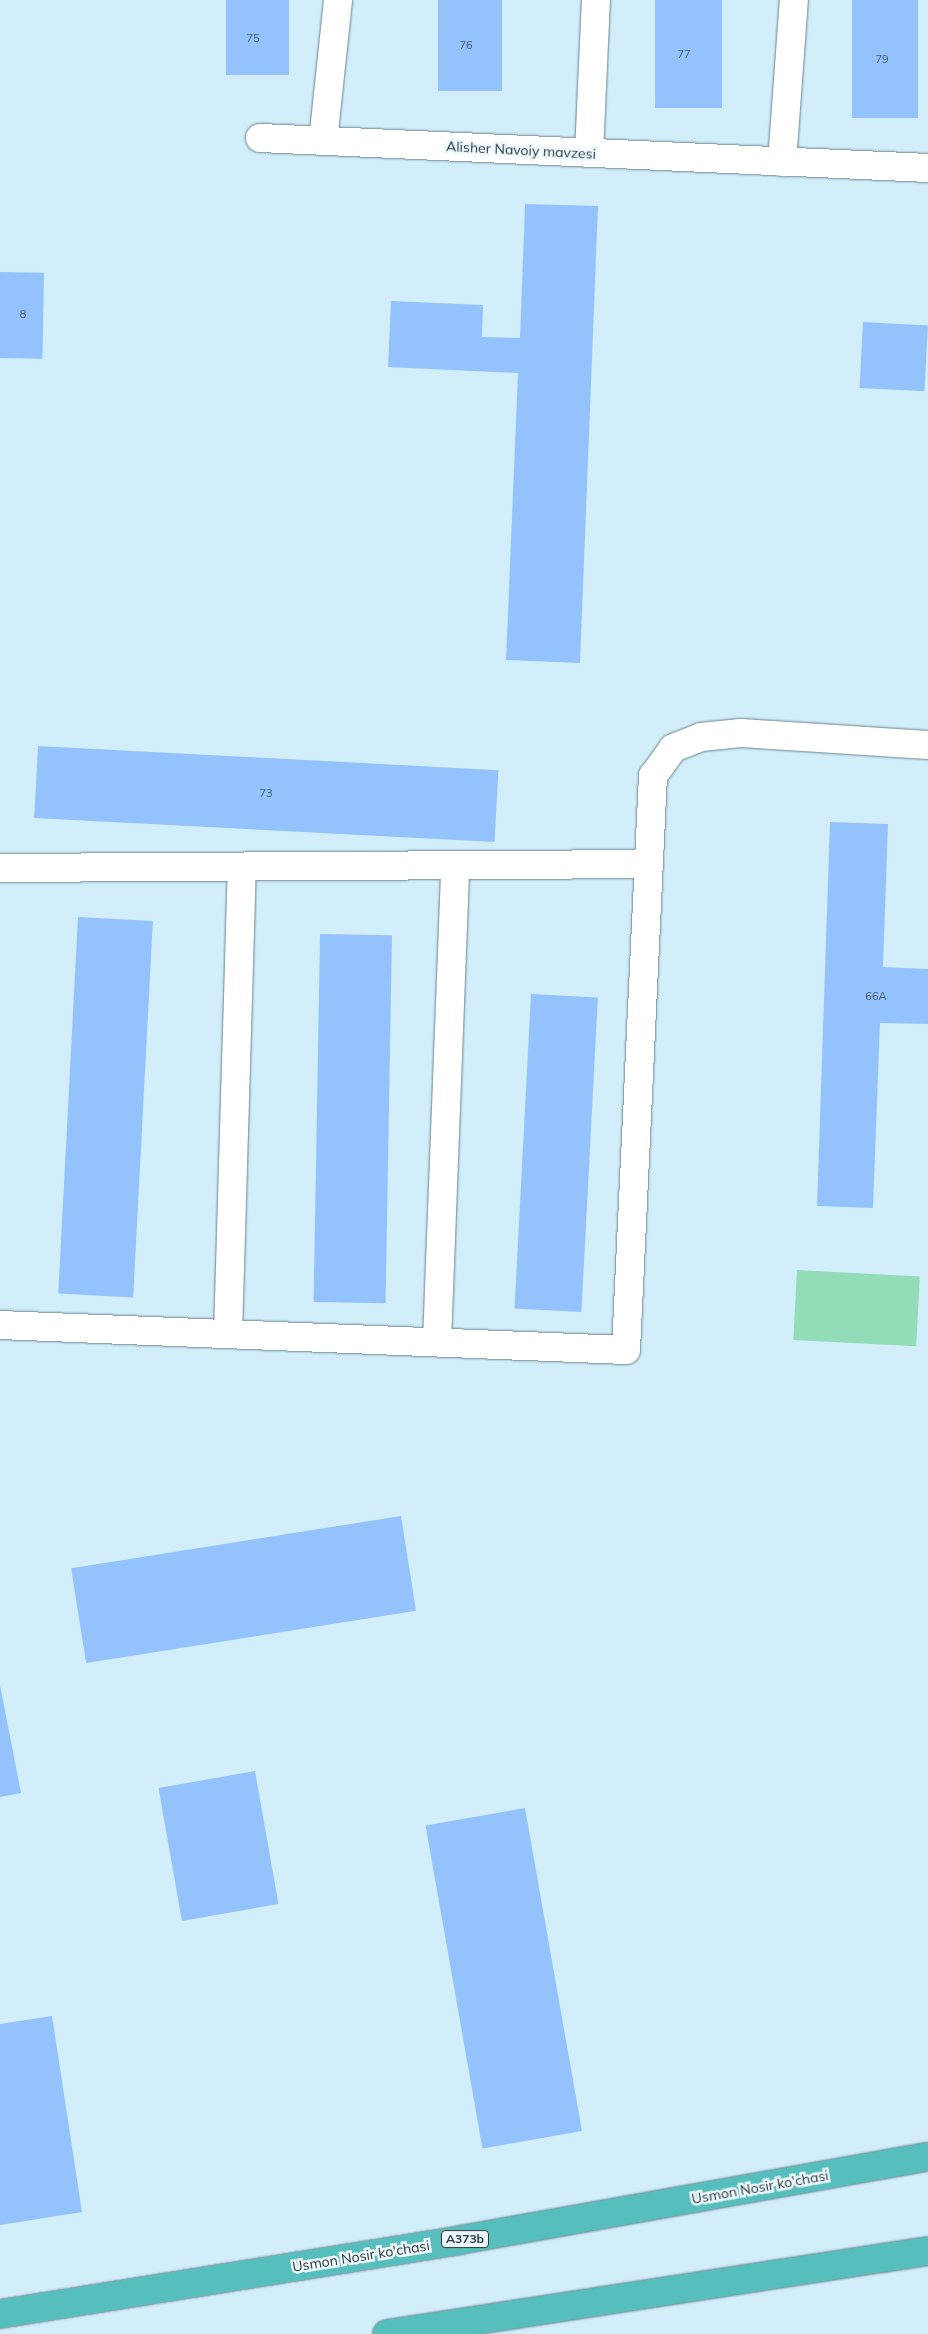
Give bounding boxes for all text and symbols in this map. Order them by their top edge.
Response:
house number: 75 [246,31,260,45]
house number: 76 [459,38,473,52]
house number: 77 [677,47,691,61]
house number: 79 [875,52,889,66]
street label: Alisher Navoiy mavzesi [446,138,596,162]
house number: 8 [20,307,26,321]
house number: 73 [259,786,273,800]
house number: 66A [865,989,887,1003]
street label: Usmon Nosir ko'chasi [690,2167,830,2207]
road number: A373b [440,2230,490,2248]
street label: Usmon Nosir ko'chasi [291,2237,431,2275]

